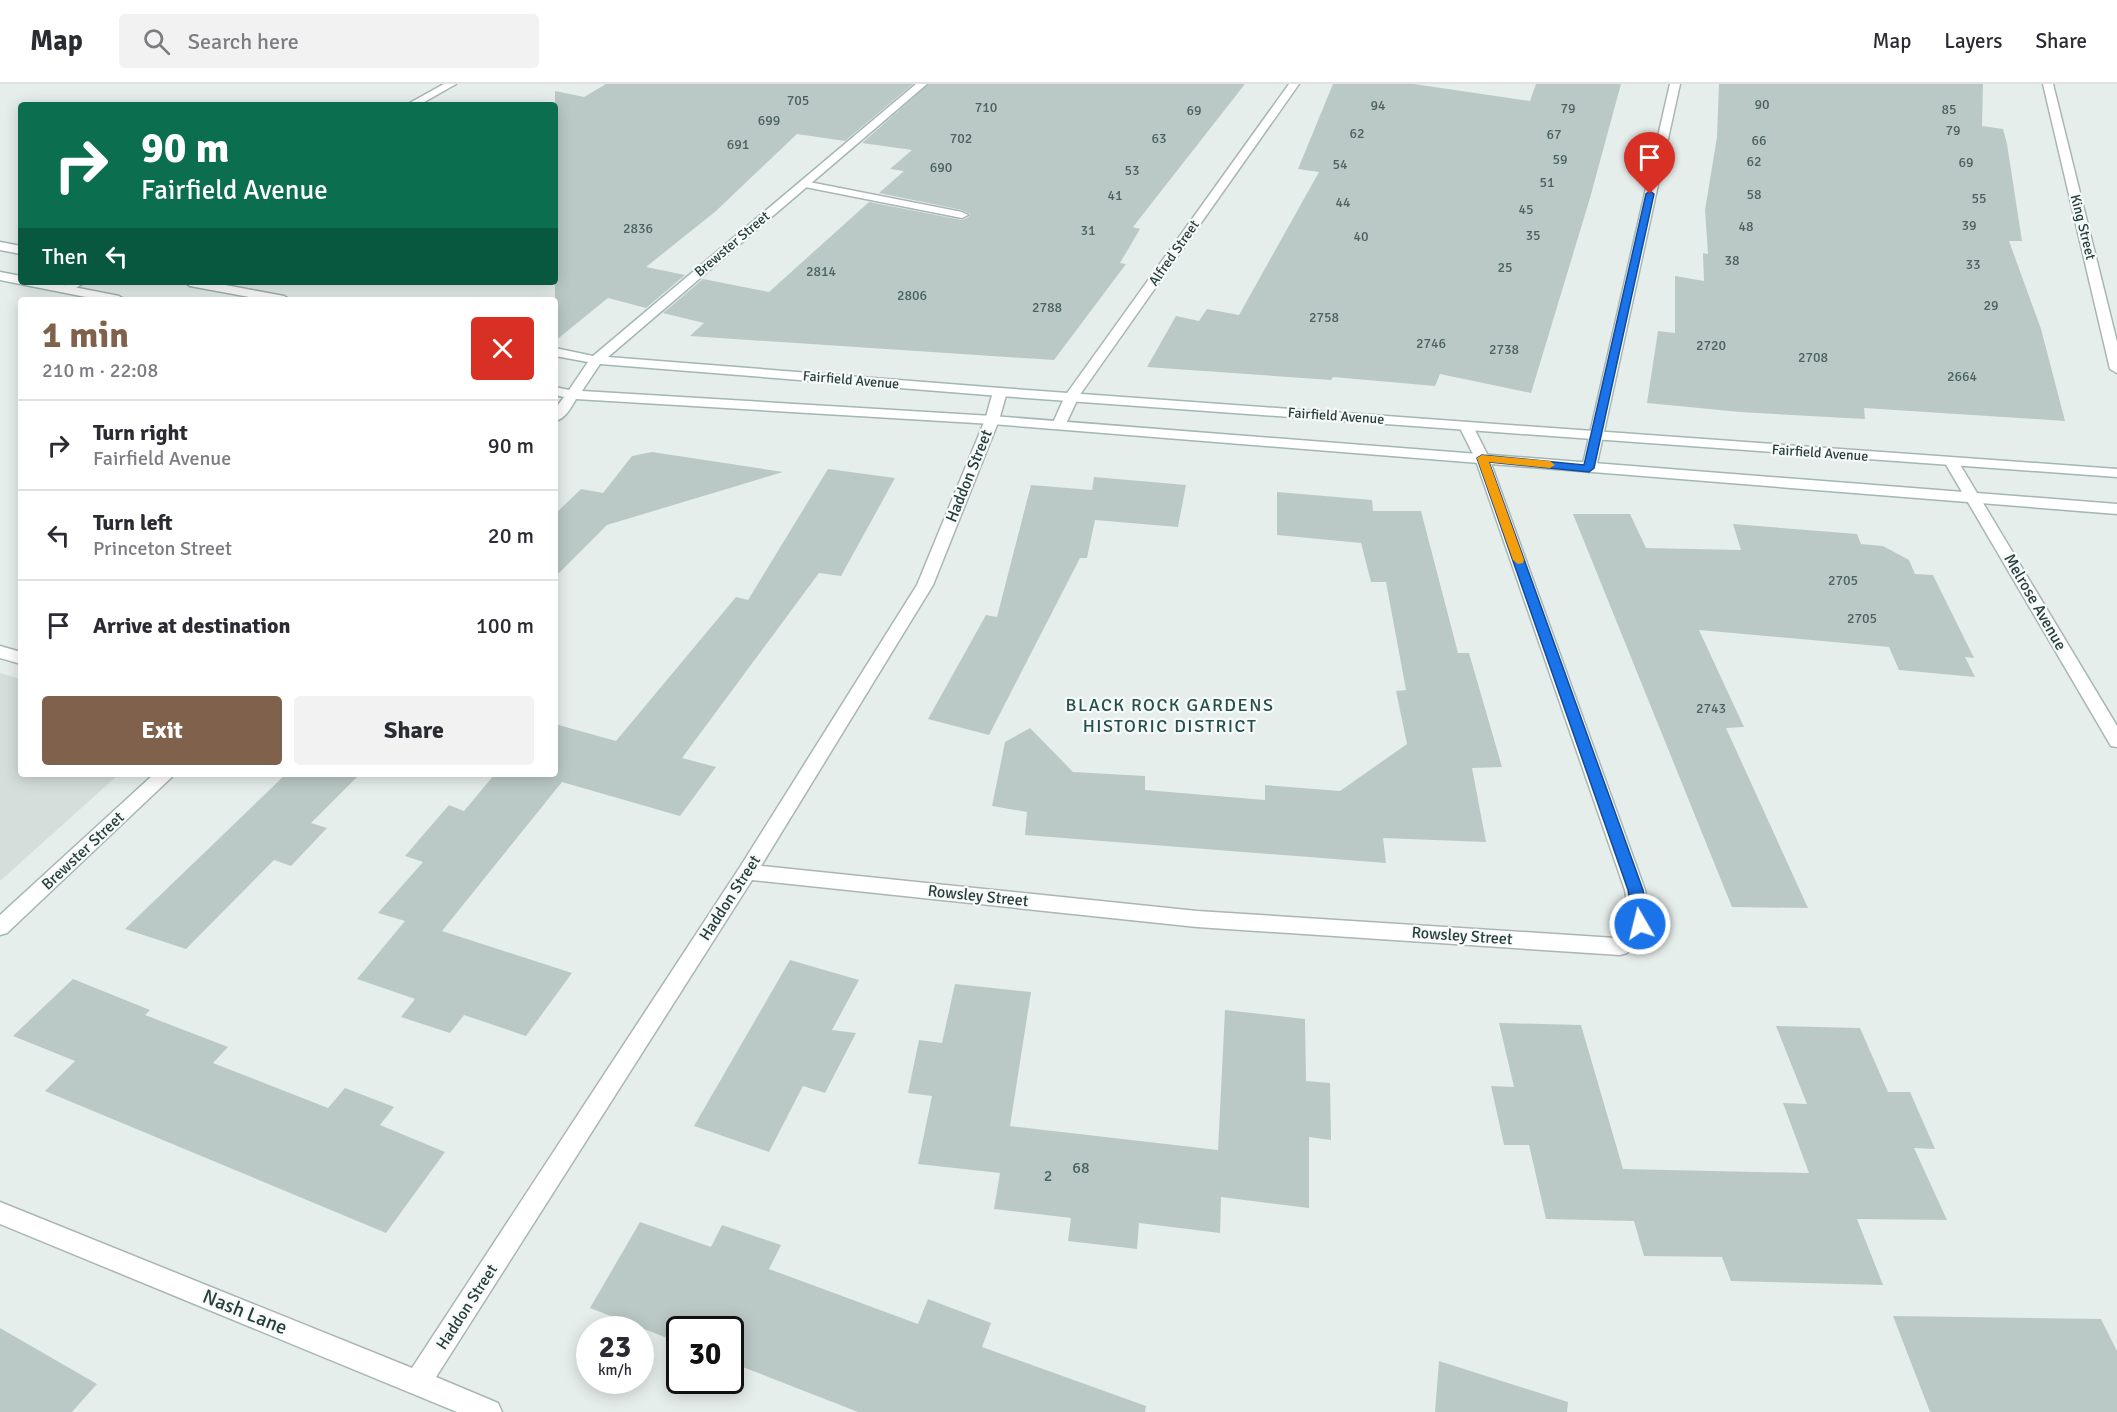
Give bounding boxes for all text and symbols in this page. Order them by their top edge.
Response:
search box [119,14,539,68]
text: Map [30,24,83,58]
icon: search [140,25,173,58]
text: Search here [188,28,299,55]
text: Map [1873,28,1911,54]
text: Layers [1944,28,2002,54]
text: Share [2035,28,2087,54]
house number: 705 [787,92,809,109]
house number: 90 [1754,96,1770,113]
house number: 94 [1370,97,1386,114]
house number: 710 [975,99,997,116]
house number: 79 [1560,100,1576,117]
house number: 85 [1941,101,1957,118]
house number: 69 [1186,102,1202,119]
house number: 699 [758,112,780,129]
house number: 79 [1945,122,1961,139]
text: 90 m [141,123,230,174]
house number: 62 [1349,125,1365,142]
icon: right [42,126,120,204]
house number: 67 [1546,126,1562,143]
house number: 702 [950,130,972,147]
house number: 63 [1151,130,1167,147]
pin [1624,132,1675,194]
house number: 66 [1751,132,1767,149]
house number: 691 [727,136,749,153]
icon: arrive [1633,141,1666,174]
house number: 59 [1552,151,1568,168]
house number: 62 [1746,153,1762,170]
house number: 69 [1958,154,1974,171]
house number: 54 [1332,156,1348,173]
house number: 690 [930,159,952,176]
house number: 53 [1124,162,1140,179]
text: Fairfield Avenue [141,174,328,207]
house number: 51 [1539,174,1555,191]
house number: 58 [1746,186,1762,203]
house number: 41 [1107,187,1123,204]
house number: 55 [1971,190,1987,207]
street label: King Street [2067,193,2099,262]
house number: 44 [1335,194,1351,211]
house number: 45 [1518,201,1534,218]
street label: Brewster Street [691,208,773,280]
street label: Alfred Street [1145,217,1203,289]
house number: 39 [1961,217,1977,234]
house number: 48 [1738,218,1754,235]
house number: 2836 [623,220,653,237]
house number: 31 [1080,222,1096,239]
house number: 35 [1525,227,1541,244]
house number: 40 [1353,228,1369,245]
icon: left [100,240,133,273]
text: Then [42,243,88,270]
house number: 38 [1724,252,1740,269]
house number: 33 [1965,256,1981,273]
house number: 25 [1497,259,1513,276]
house number: 2814 [806,263,837,280]
house number: 2806 [897,287,927,304]
house number: 29 [1983,297,1999,314]
house number: 2788 [1032,299,1062,316]
house number: 2758 [1309,309,1339,326]
text: 1 min [42,313,129,358]
button: close [471,317,534,380]
house number: 2746 [1416,335,1446,352]
house number: 2720 [1696,337,1726,354]
house number: 2738 [1489,341,1519,358]
house number: 2708 [1798,349,1828,366]
text: 210 m · 22:08 [42,358,158,383]
street label: Fairfield Avenue [802,367,900,393]
house number: 2664 [1947,368,1978,385]
street label: Fairfield Avenue [1287,404,1385,428]
text: Turn right [93,419,188,446]
street label: Haddon Street [941,426,997,525]
icon: right [42,429,75,462]
text: 90 m [488,432,534,459]
street label: Fairfield Avenue [1771,441,1869,465]
text: Fairfield Avenue [93,446,231,471]
text: Turn left [93,509,173,536]
icon: left [42,519,75,552]
text: 20 m [488,522,534,549]
text: Princeton Street [93,536,232,561]
street label: Melrose Avenue [1999,550,2071,654]
house number: 2705 [1828,572,1858,589]
icon: arrive [42,609,75,642]
house number: 2705 [1847,610,1877,627]
text: Arrive at destination [93,612,290,639]
text: 100 m [476,612,534,639]
district label: BLACK ROCK GARDENS HISTORIC DISTRICT [1066,694,1274,737]
button: Exit [42,696,282,765]
button: Share [294,696,534,765]
house number: 2743 [1696,700,1726,717]
street label: Brewster Street [37,807,129,894]
street label: Haddon Street [695,851,765,945]
street label: Rowsley Street [927,881,1030,911]
position arrow [1608,892,1672,956]
street label: Rowsley Street [1411,922,1514,950]
house number: 68 [1072,1158,1090,1178]
house number: 2 [1044,1166,1052,1186]
street label: Haddon Street [432,1260,502,1354]
street label: Nash Lane [199,1284,291,1340]
speed limit sign: 30 [666,1316,744,1394]
text: 23 [599,1329,631,1366]
text: km/h [598,1361,632,1379]

